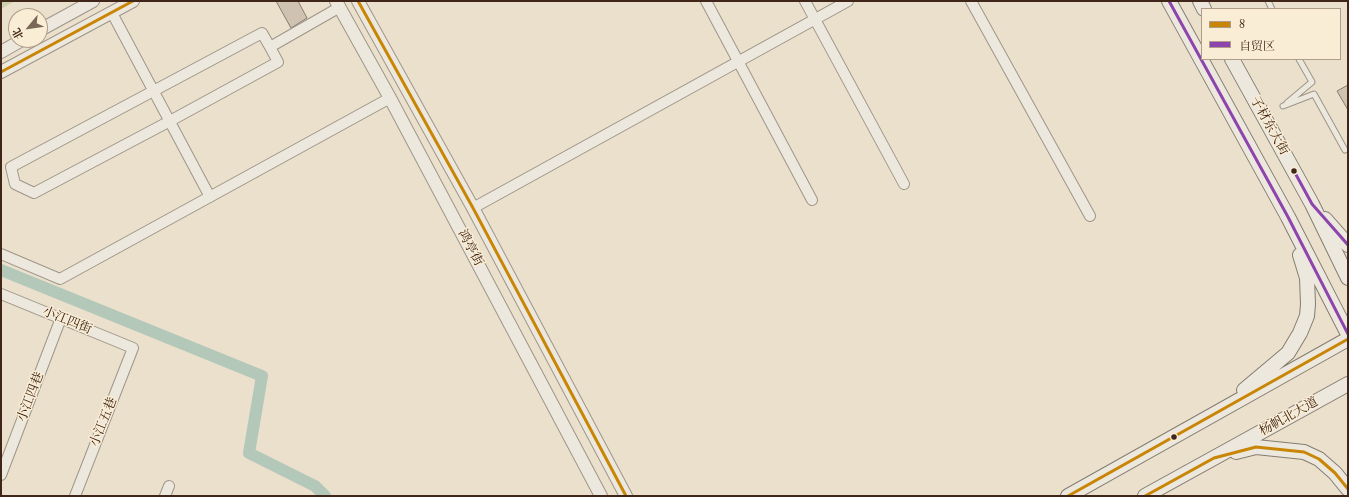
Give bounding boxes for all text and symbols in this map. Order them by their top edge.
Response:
north arrow [8,8,48,48]
legend [1201,8,1341,60]
text: 8 [1239,17,1245,31]
text: 北 [10,26,26,42]
text: 自贸区 [1239,39,1275,53]
street label: 子材东大街 [1246,94,1292,158]
unlabelled marker [1289,166,1299,176]
street label: 鸿亭街 [454,227,486,269]
street label: 小江四街 [40,304,94,338]
street label: 小江四巷 [14,370,48,424]
street label: 杨帆北大道 [1257,394,1321,440]
street label: 小江五巷 [87,395,121,449]
unlabelled marker [1169,432,1179,442]

